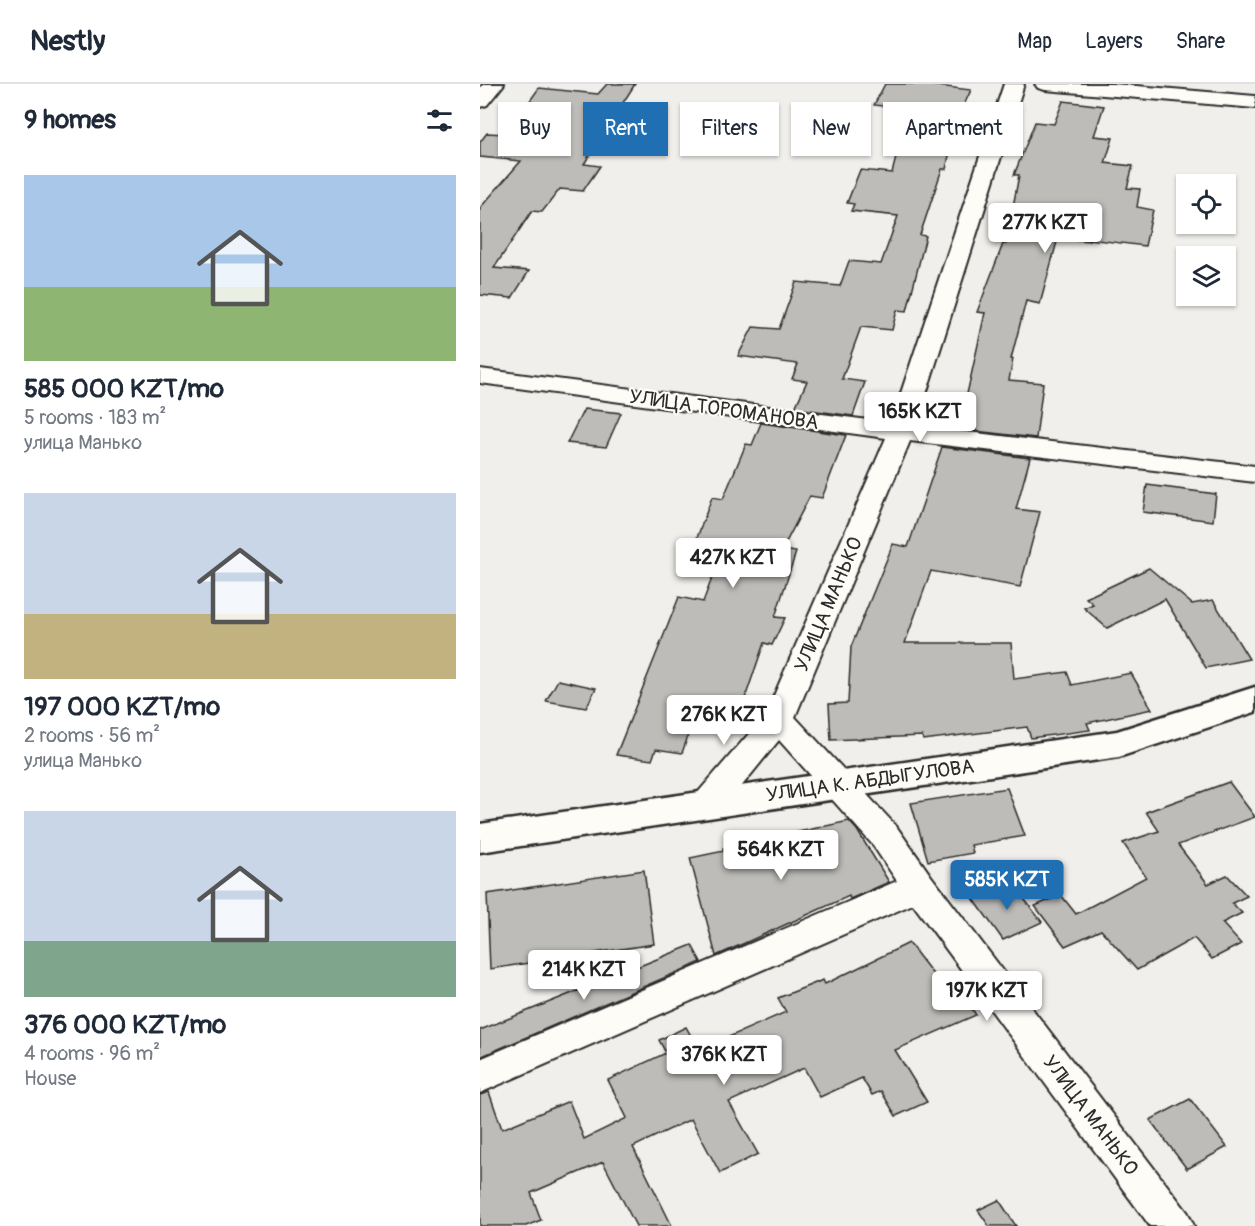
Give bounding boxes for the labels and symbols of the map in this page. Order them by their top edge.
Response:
pin: 277K KZT [983,203,1107,254]
street label: УЛИЦА ТОРОМАНОВА [628,384,820,435]
pin: 165K KZT [858,392,982,443]
street label: УЛИЦА МАНЬКО [789,533,868,675]
pin: 427K KZT [671,538,795,589]
pin: 276K KZT [662,695,786,746]
street label: УЛИЦА К. АБДЫГУЛОВА [764,754,976,807]
pin: 564K KZT [719,830,843,881]
pin: 585K KZT [945,860,1069,911]
pin: 214K KZT [522,950,646,1001]
pin: 197K KZT [925,971,1049,1022]
pin: 376K KZT [662,1035,786,1086]
street label: УЛИЦА МАНЬКО [1037,1050,1144,1180]

